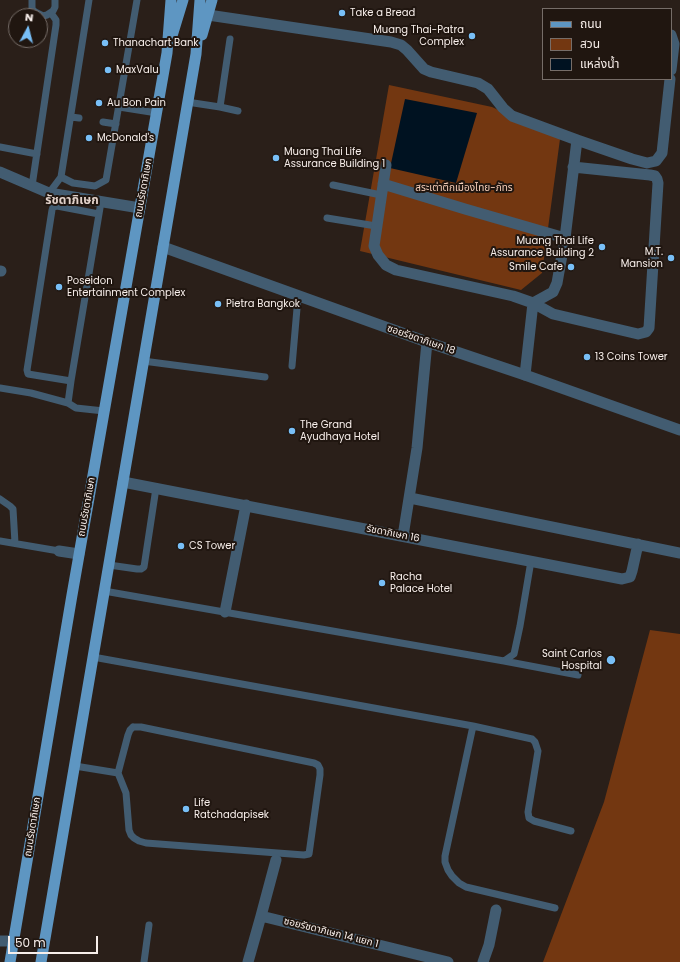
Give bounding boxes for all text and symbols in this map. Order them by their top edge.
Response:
place label: Take a Bread [350,7,415,19]
north arrow [8,8,48,48]
marker: Take a Bread [337,8,347,18]
legend [542,8,672,80]
text: N [24,9,34,26]
text: ถนน [580,15,602,32]
place label: Muang Thai-Patra Complex [373,24,464,48]
marker: Muang Thai-Patra Complex [467,31,477,41]
text: สวน [580,35,600,52]
place label: Thanachart Bank [113,37,198,49]
marker: Thanachart Bank [100,38,110,48]
text: แหล่งน้ำ [580,55,619,72]
place label: MaxValu [116,64,159,76]
marker: MaxValu [103,65,113,75]
place label: Au Bon Pain [107,97,166,109]
marker: Au Bon Pain [94,98,104,108]
place label: McDonald's [97,132,154,144]
marker: McDonald's [84,133,94,143]
place label: Muang Thai Life Assurance Building 1 [284,146,385,170]
marker: Muang Thai Life Assurance Building 1 [271,153,281,163]
street label: ถนนรัชดาภิเษก [133,157,155,219]
park label: สระเต่าตึกเมืองไทย-ภัทร [415,182,513,194]
district label: รัชดาภิเษก [45,194,99,208]
place label: Muang Thai Life Assurance Building 2 [490,235,594,258]
marker: Muang Thai Life Assurance Building 2 [597,242,607,252]
place label: M.T. Mansion [621,246,663,270]
marker: M.T. Mansion [666,253,676,263]
place label: Smile Cafe [509,261,563,273]
marker: Smile Cafe [566,262,576,272]
place label: Poseidon Entertainment Complex [67,275,185,298]
marker: Poseidon Entertainment Complex [54,282,64,292]
place label: Pietra Bangkok [226,298,300,310]
marker: Pietra Bangkok [213,299,223,309]
street label: ซอยรัชดาภิเษก 18 [385,323,457,357]
place label: 13 Coins Tower [595,351,668,363]
marker: 13 Coins Tower [582,352,592,362]
place label: The Grand Ayudhaya Hotel [300,419,379,442]
marker: The Grand Ayudhaya Hotel [287,426,297,436]
street label: ถนนรัชดาภิเษก [76,476,98,538]
street label: รัชดาภิเษก 16 [365,523,421,545]
place label: CS Tower [189,540,235,552]
marker: CS Tower [176,541,186,551]
place label: Racha Palace Hotel [390,571,452,594]
marker: Racha Palace Hotel [377,578,387,588]
place label: Saint Carlos Hospital [542,648,602,672]
marker: Saint Carlos Hospital [605,654,617,666]
street label: ถนนรัชดาภิเษก [22,796,44,858]
place label: Life Ratchadapisek [194,797,269,820]
marker: Life Ratchadapisek [181,804,191,814]
street label: ซอยรัชดาภิเษก 14 แยก 1 [282,915,380,951]
scale bar [10,928,100,954]
text: 50 m [15,934,46,951]

